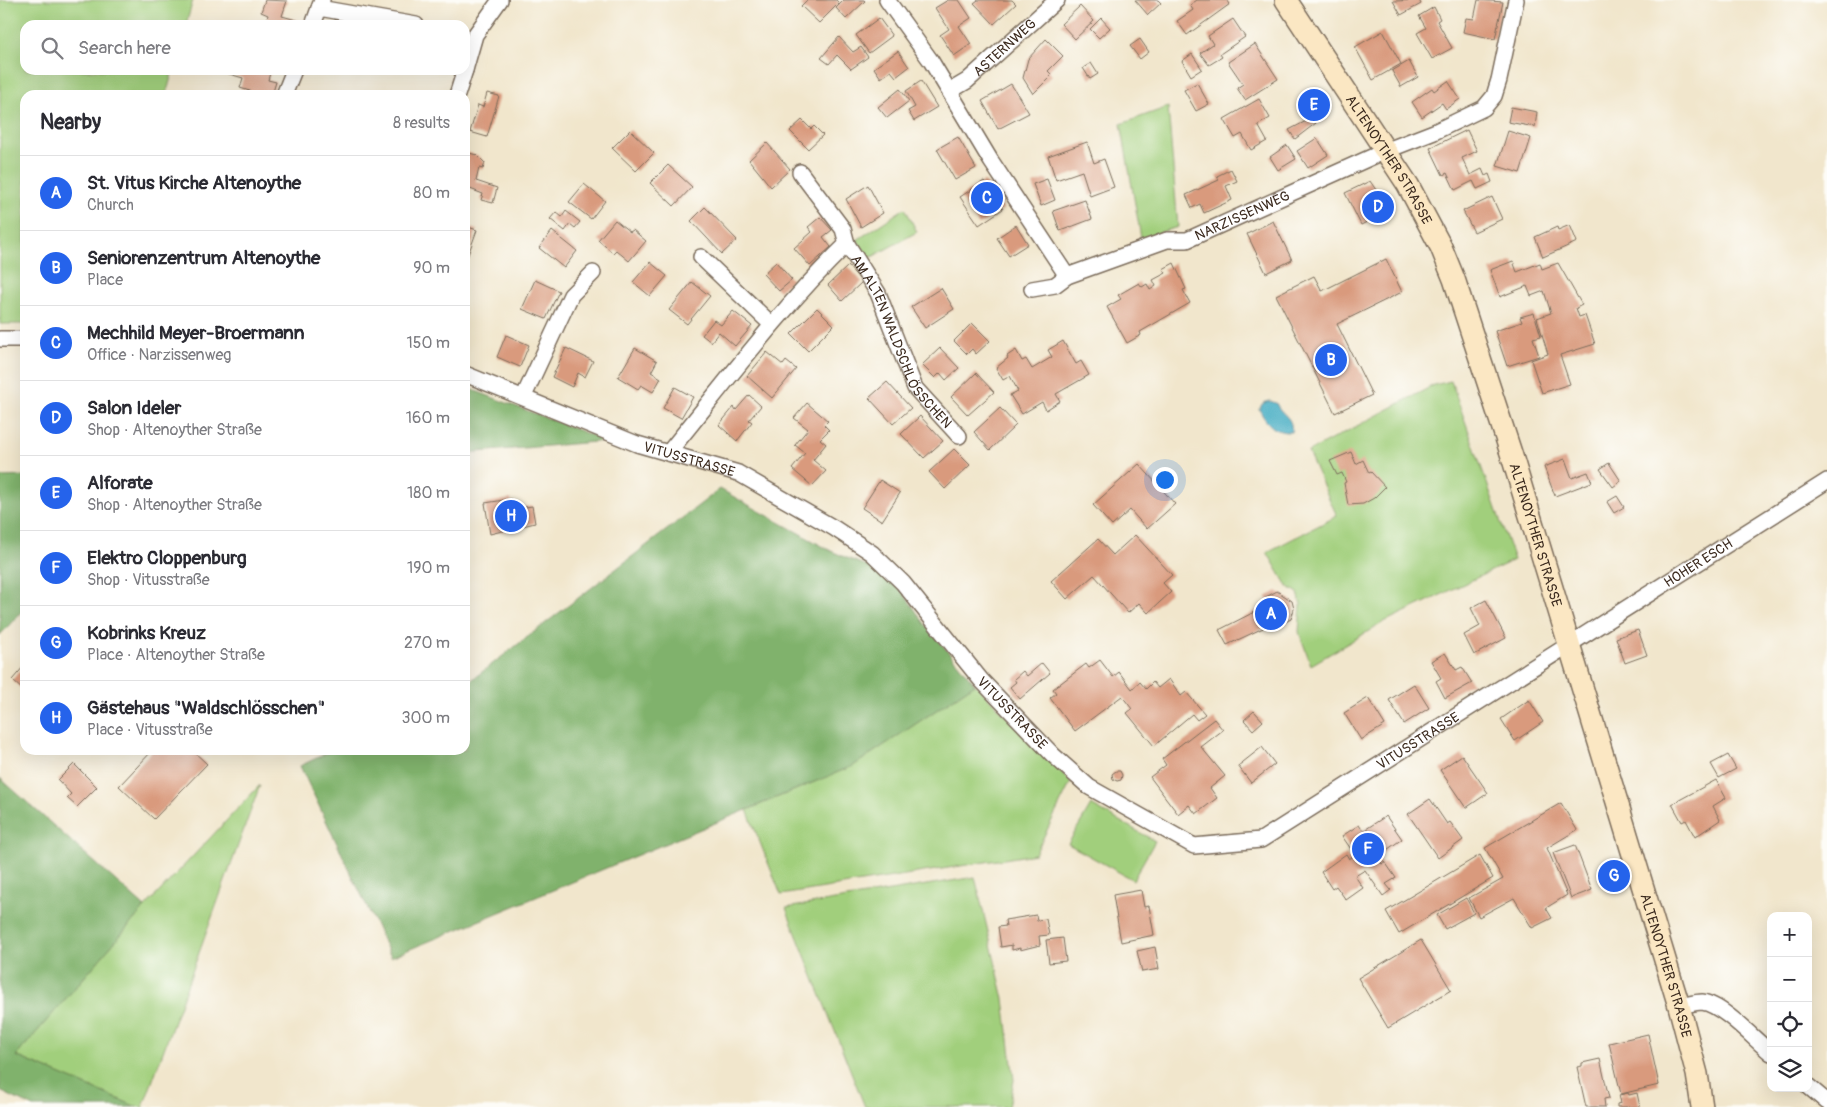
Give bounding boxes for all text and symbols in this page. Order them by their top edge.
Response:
street label: ASTERNWEG [970,15,1039,80]
search box [20,20,470,75]
icon: search [38,34,66,62]
text: Search here [78,36,171,60]
pin: E [1298,86,1330,124]
street label: ALTENOYTHER STRASSE [1342,91,1436,227]
text: Nearby [40,109,101,136]
text: 8 results [393,113,450,133]
text: St. Vitus Kirche Altenoythe [87,171,301,195]
pin: C [971,179,1003,217]
text: A [51,183,61,203]
text: 80 m [413,183,450,203]
street label: NARZISSENWEG [1192,187,1292,244]
pin: D [1362,188,1394,226]
text: Church [87,195,134,215]
text: Seniorenzentrum Altenoythe [87,246,320,270]
street label: AM ALTEN WALDSCHLÖSSCHEN [847,251,956,431]
text: B [51,258,61,278]
text: 90 m [413,258,450,278]
text: Place [87,270,123,290]
text: Mechhild Meyer-Broermann [87,321,304,345]
text: C [51,333,61,353]
text: 150 m [406,333,450,353]
pin: B [1315,341,1347,379]
text: Office · Narzissenweg [87,345,231,365]
text: Salon Ideler [87,396,181,420]
text: D [51,408,61,428]
text: 160 m [406,408,450,428]
text: Shop · Altenoyther Straße [87,420,262,440]
street label: VITUSSTRASSE [641,438,737,480]
street label: ALTENOYTHER STRASSE [1506,461,1566,609]
your location [1152,467,1178,493]
text: Alforate [87,471,153,495]
text: E [52,483,60,503]
text: 180 m [407,483,450,503]
text: Shop · Altenoyther Straße [87,495,262,515]
pin: H [495,497,527,535]
street label: HOHER ESCH [1661,535,1736,591]
text: Elektro Cloppenburg [87,546,247,570]
text: F [51,558,61,578]
text: 190 m [407,558,450,578]
text: Shop · Vitusstraße [87,570,210,590]
pin: A [1255,595,1287,633]
text: Kobrinks Kreuz [87,621,206,645]
text: G [51,633,61,653]
text: 270 m [404,633,450,653]
text: Place · Altenoyther Straße [87,645,265,665]
street label: VITUSSTRASSE [974,673,1051,753]
text: Gästehaus "Waldschlösschen" [87,696,325,720]
text: H [51,708,61,728]
text: 300 m [402,708,450,728]
street label: VITUSSTRASSE [1373,708,1462,773]
text: Place · Vitusstraße [87,720,213,740]
pin: F [1352,830,1384,868]
pin: G [1598,857,1630,895]
street label: ALTENOYTHER STRASSE [1637,891,1695,1039]
map controls [1767,912,1812,1092]
button: + [1767,912,1812,957]
button: − [1767,957,1812,1002]
button: locate [1767,1002,1812,1047]
button: layers [1767,1047,1812,1092]

